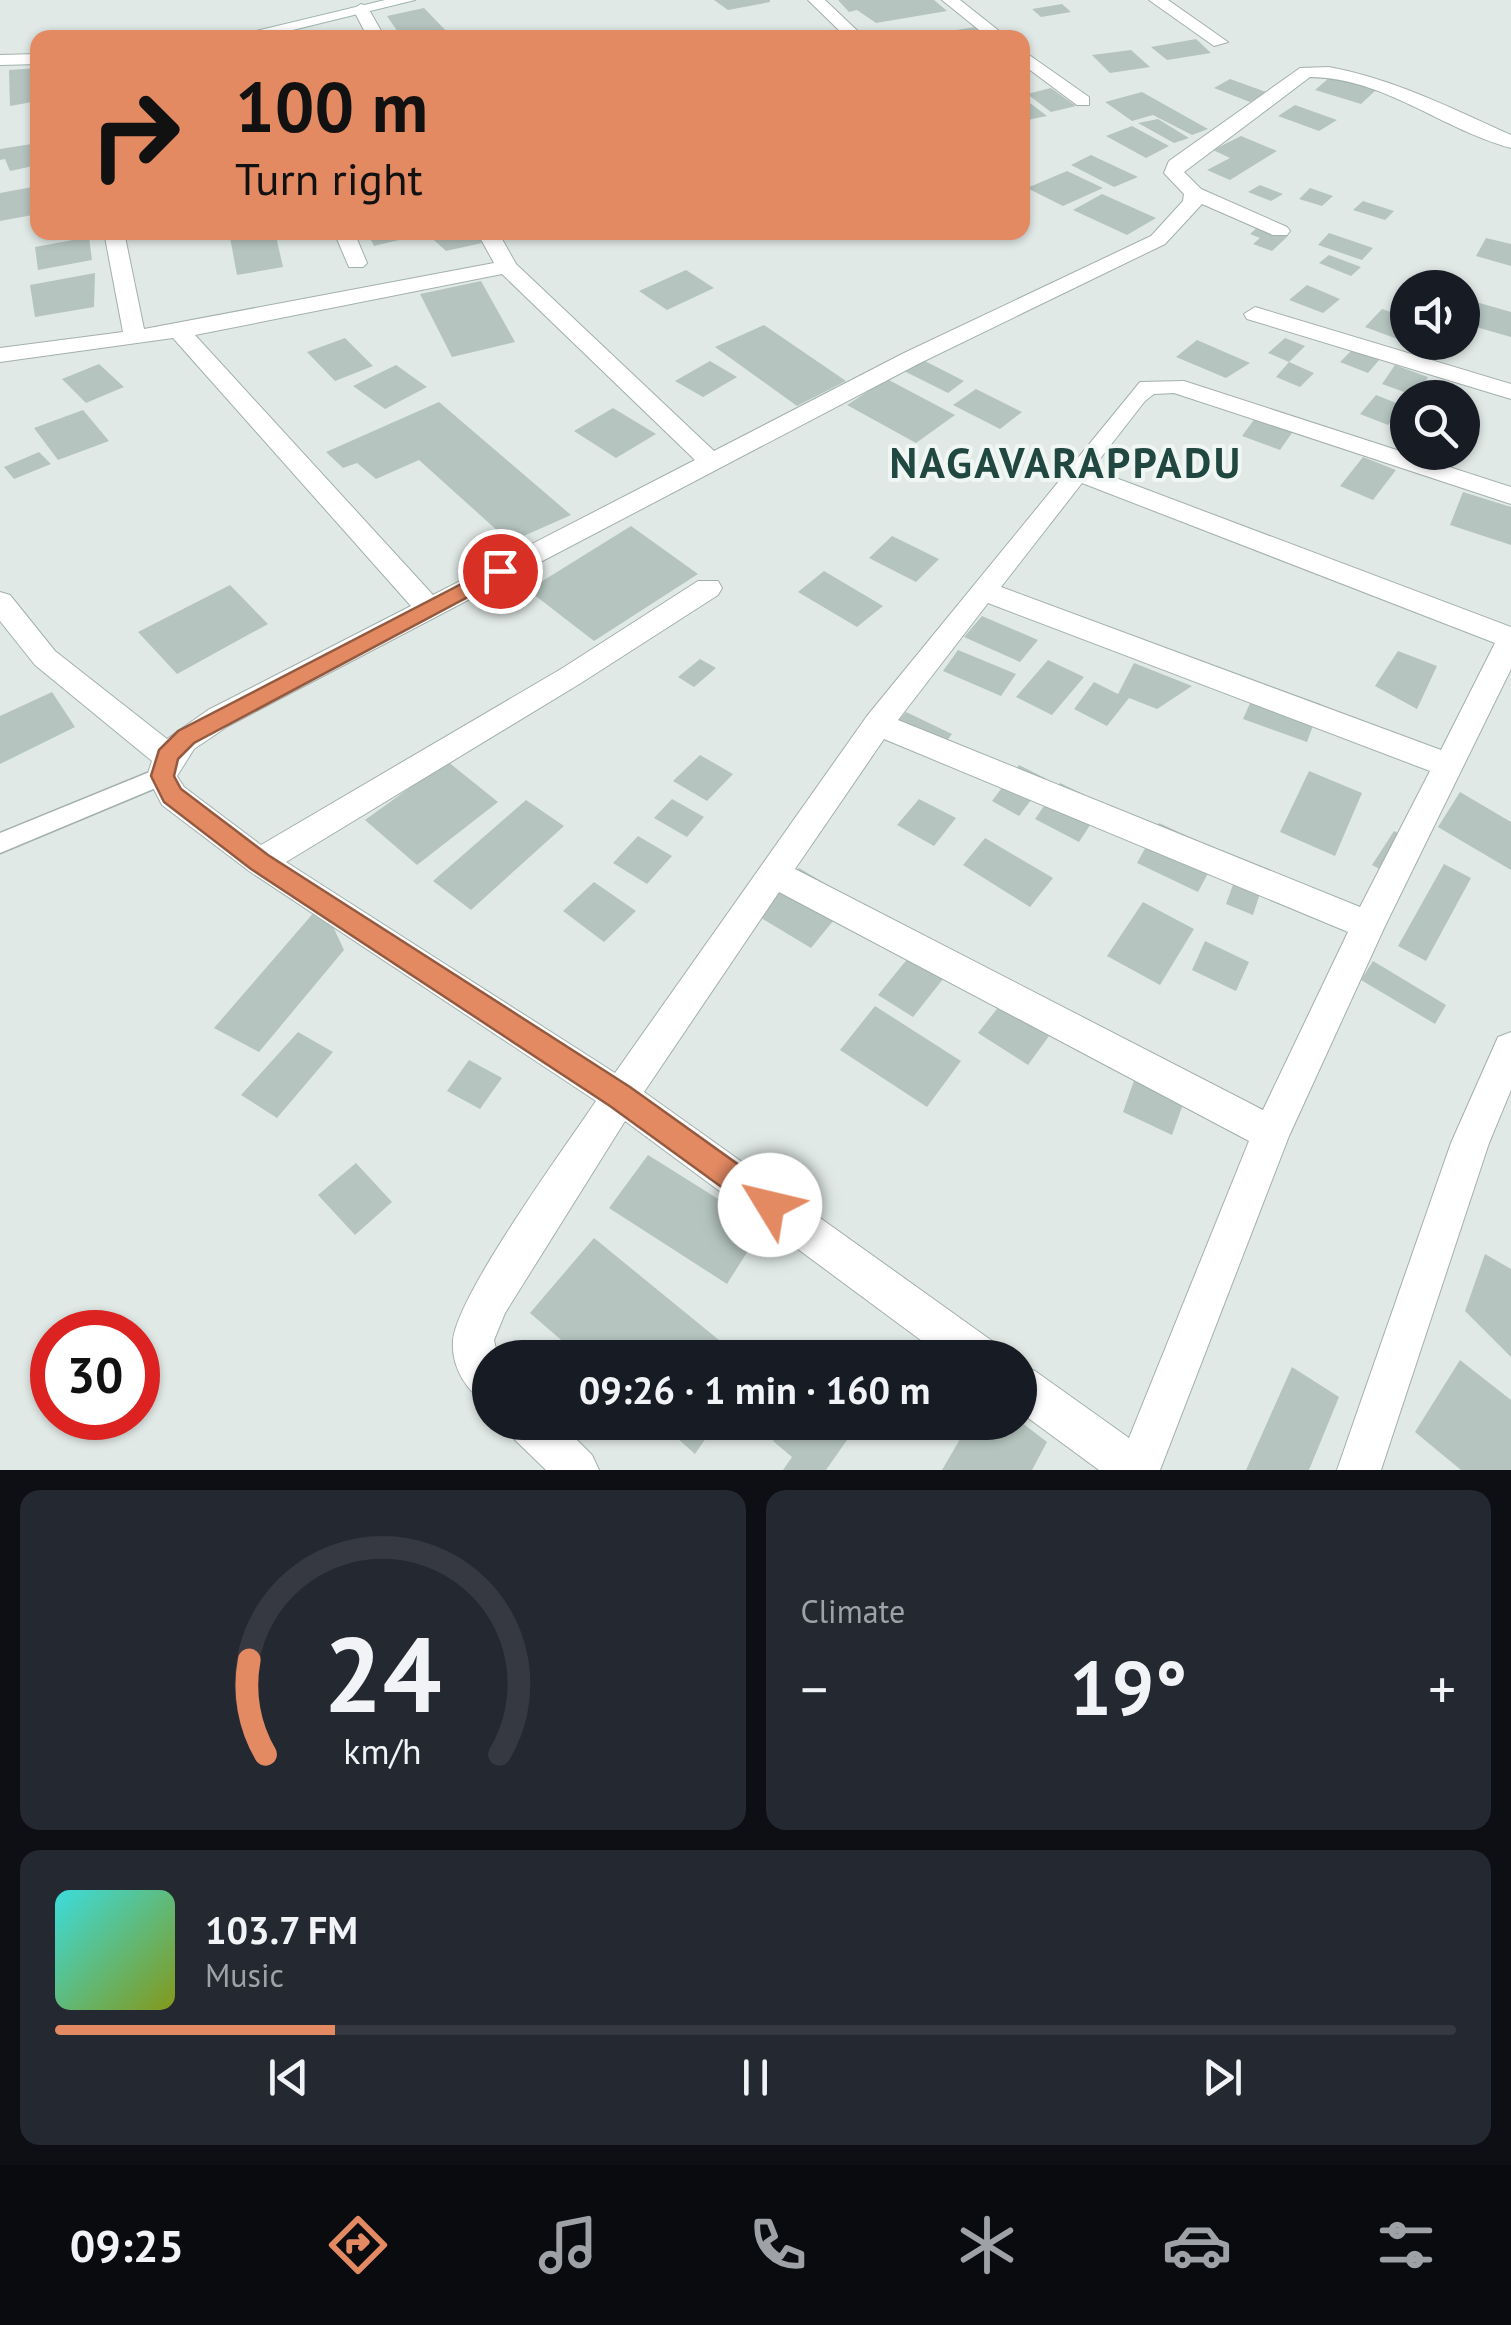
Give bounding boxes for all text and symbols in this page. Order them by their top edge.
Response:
text: 100 m [235,61,428,151]
icon: right [70,70,200,200]
text: Turn right [235,149,423,207]
map controls [1390,270,1480,470]
button: sound [1390,270,1480,360]
button: search [1390,380,1480,470]
district label: NAGAVARAPPADU [889,435,1243,490]
pin [458,529,543,614]
icon: arrive [473,544,528,599]
position arrow [718,1153,822,1257]
speed limit sign: 30 [30,1310,160,1440]
text: 09:26 · 1 min · 160 m [579,1365,930,1414]
text: Climate [801,1590,905,1632]
text: 24 [324,1606,442,1741]
text: 19° [1069,1639,1187,1736]
text: − [801,1653,828,1724]
text: + [1428,1653,1456,1724]
text: km/h [344,1728,422,1774]
text: 103.7 FM [205,1905,358,1954]
text: Music [205,1954,284,1996]
icon: previous [261,2050,316,2105]
icon: pause [728,2050,783,2105]
icon: next [1195,2050,1250,2105]
icon: directions [323,2210,393,2280]
icon: music [533,2210,603,2280]
icon: phone [743,2210,813,2280]
icon: climate [952,2210,1022,2280]
icon: car [1162,2210,1232,2280]
icon: filters [1371,2210,1441,2280]
text: 09:25 [70,2216,184,2274]

